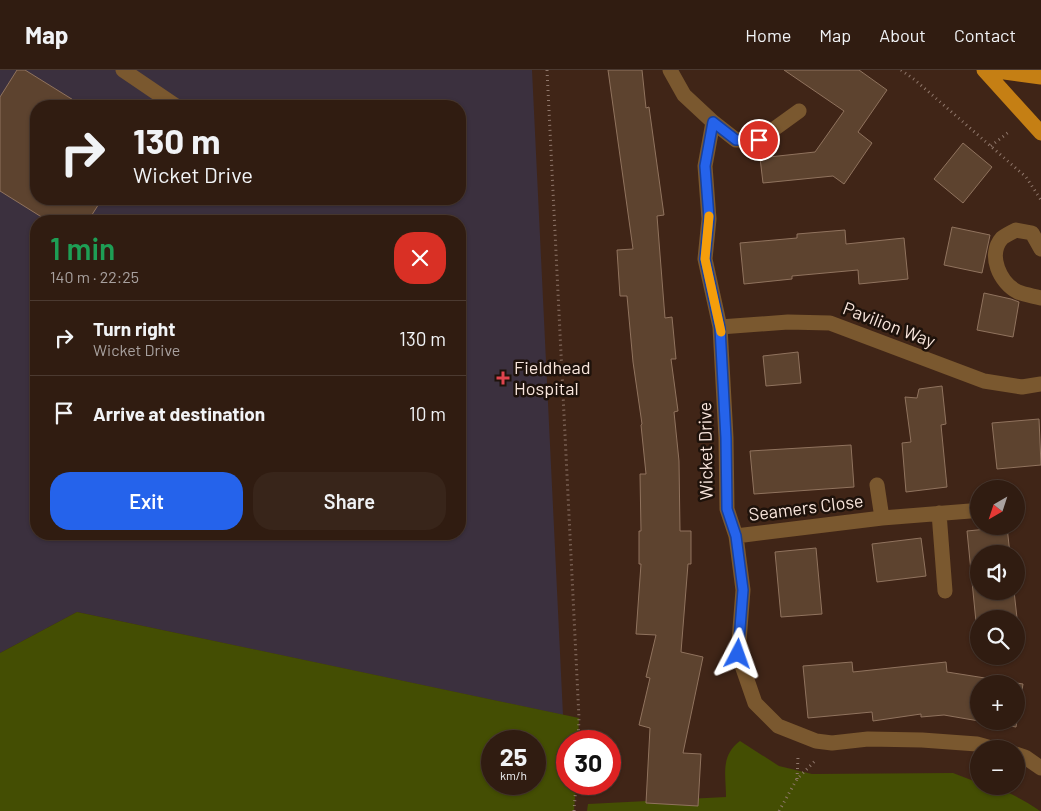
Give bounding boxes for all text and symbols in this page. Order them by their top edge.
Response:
text: Map [25,20,68,49]
text: Home [745,24,791,46]
text: Map [819,24,851,46]
text: About [879,24,926,46]
text: Contact [954,24,1016,46]
text: 130 m [133,119,220,161]
pin [738,119,780,161]
icon: right [50,120,115,185]
icon: arrive [745,126,773,154]
text: Wicket Drive [133,161,253,187]
text: 1 min [50,230,115,266]
button: close [394,232,446,284]
text: 140 m · 22:25 [50,267,139,286]
street label: Pavilion Way [840,296,939,352]
text: Turn right [93,317,175,340]
icon: right [50,324,78,352]
text: 130 m [399,327,446,350]
text: Wicket Drive [93,340,180,359]
place label: Fieldhead Hospital [514,356,590,399]
marker: Fieldhead Hospital [496,371,510,385]
icon: arrive [50,399,78,427]
text: Arrive at destination [93,402,265,425]
text: 10 m [409,402,446,425]
street label: Wicket Drive [693,402,717,500]
button: Exit [50,472,243,530]
button: Share [253,472,446,530]
north arrow [970,480,1025,535]
map controls [970,480,1025,795]
street label: Seamers Close [747,489,865,525]
button: sound [970,545,1025,600]
button: search [970,610,1025,665]
position arrow [711,627,763,679]
button: + [970,675,1025,730]
speed limit sign: 30 [556,730,621,795]
button: − [970,740,1025,795]
text: 25 [500,741,527,771]
text: km/h [500,768,527,782]

